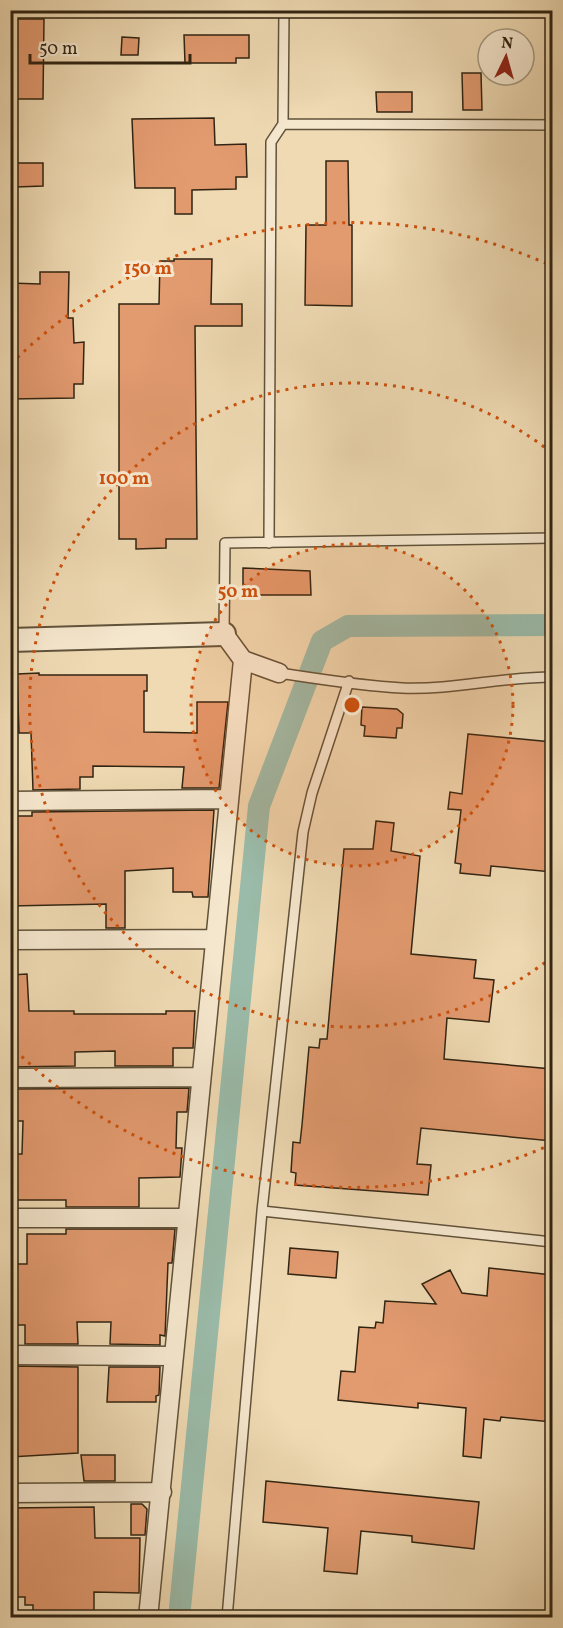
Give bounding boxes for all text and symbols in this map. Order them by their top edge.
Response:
scale bar [30,27,190,65]
north arrow [476,27,536,87]
text: N [500,33,514,56]
text: 50 m [39,37,78,62]
text: 150 m [124,257,172,282]
text: 100 m [99,467,149,492]
text: 50 m [218,580,258,605]
centre of rings [342,695,362,715]

